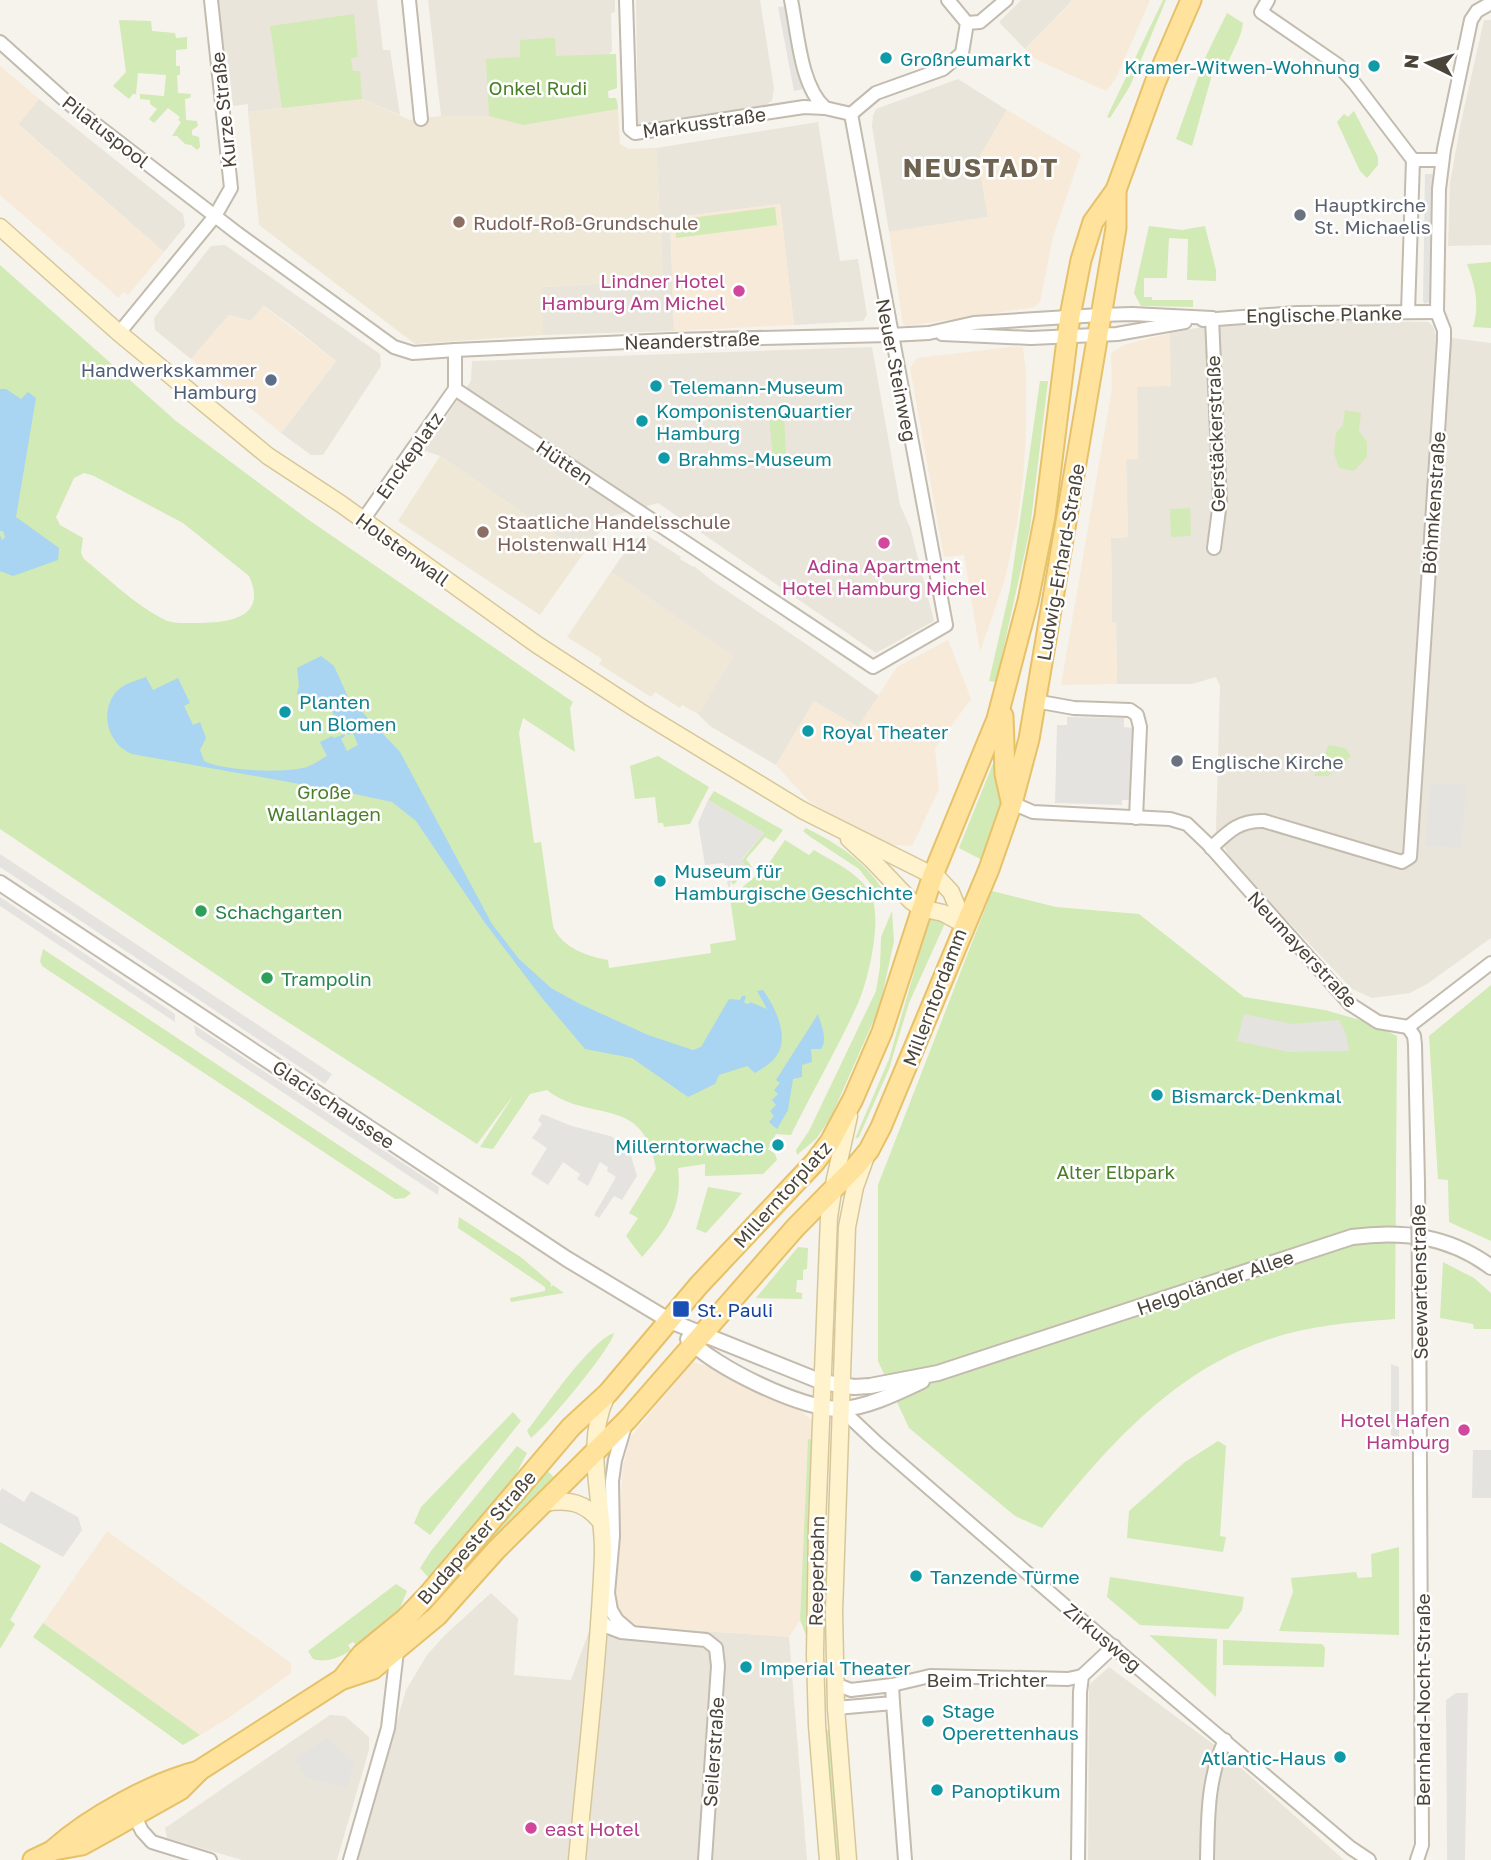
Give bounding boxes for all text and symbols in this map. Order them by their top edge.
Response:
north arrow [1393,28,1463,98]
place label: Großneumarkt [900,47,1031,70]
marker: Großneumarkt [878,50,894,66]
street label: Kurze Straße [205,51,241,169]
text: N [1398,53,1423,70]
place label: Kramer-Witwen-Wohnung [1124,55,1360,78]
marker: Kramer-Witwen-Wohnung [1366,58,1382,74]
park label: Onkel Rudi [489,76,587,99]
street label: Pilatuspool [58,90,154,172]
street label: Markusstraße [641,102,767,142]
district label: NEUSTADT [903,152,1059,183]
place label: Hauptkirche St. Michaelis [1314,193,1431,238]
marker: Hauptkirche St. Michaelis [1292,207,1308,223]
place label: Rudolf-Roß-Grundschule [473,211,698,234]
marker: Rudolf-Roß-Grundschule [451,214,467,230]
place label: Lindner Hotel Hamburg Am Michel [541,269,725,314]
marker: Lindner Hotel Hamburg Am Michel [731,283,747,299]
street label: Neuer Steinweg [872,297,922,443]
street label: Englische Planke [1246,301,1402,327]
street label: Neanderstraße [624,326,760,354]
street label: Gerstäckerstraße [1201,355,1229,513]
place label: Handwerkskammer Hamburg [81,358,258,403]
marker: Handwerkskammer Hamburg [263,372,279,388]
place label: Telemann-Museum [670,375,843,398]
marker: Telemann-Museum [648,378,664,394]
place label: KomponistenQuartier Hamburg [656,399,853,444]
street label: Enckeplatz [371,407,447,503]
marker: KomponistenQuartier Hamburg [634,413,650,429]
street label: Böhmkenstraße [1417,431,1449,575]
street label: Hütten [532,435,598,489]
place label: Brahms-Museum [678,447,832,470]
marker: Brahms-Museum [656,450,672,466]
street label: Ludwig-Erhard-Straße [1031,462,1089,662]
street label: Holstenwall [352,507,454,591]
place label: Staatliche Handelsschule Holstenwall H14 [497,510,730,555]
marker: Staatliche Handelsschule Holstenwall H14 [475,524,491,540]
marker: Adina Apartment Hotel Hamburg Michel [876,535,892,551]
place label: Adina Apartment Hotel Hamburg Michel [782,554,986,599]
place label: Planten un Blomen [299,690,396,735]
marker: Planten un Blomen [277,704,293,720]
place label: Royal Theater [822,720,949,743]
marker: Royal Theater [800,723,816,739]
place label: Englische Kirche [1191,750,1344,773]
marker: Englische Kirche [1169,753,1185,769]
park label: Große Wallanlagen [267,780,381,825]
place label: Museum für Hamburgische Geschichte [674,859,913,904]
marker: Museum für Hamburgische Geschichte [652,873,668,889]
street label: Neumayerstraße [1243,886,1363,1012]
place label: Schachgarten [215,900,343,923]
marker: Schachgarten [193,903,209,919]
street label: Millerntordamm [897,925,971,1069]
place label: Trampolin [281,967,372,990]
marker: Trampolin [259,970,275,986]
street label: Glacischaussee [269,1055,399,1153]
place label: Bismarck-Denkmal [1171,1084,1342,1107]
marker: Bismarck-Denkmal [1149,1087,1165,1103]
place label: Millerntorwache [615,1134,764,1157]
street label: Millerntorplatz [728,1136,836,1252]
marker: Millerntorwache [770,1137,786,1153]
park label: Alter Elbpark [1057,1160,1176,1183]
street label: Seewartenstraße [1406,1204,1432,1360]
street label: Helgoländer Allee [1134,1244,1296,1320]
place label: St. Pauli [697,1298,773,1321]
marker: St. Pauli [671,1299,691,1319]
place label: Hotel Hafen Hamburg [1340,1408,1450,1453]
marker: Hotel Hafen Hamburg [1456,1422,1472,1438]
street label: Budapester Straße [412,1465,540,1609]
street label: Reeperbahn [804,1515,828,1627]
place label: Tanzende Türme [930,1565,1080,1588]
marker: Tanzende Türme [908,1568,924,1584]
street label: Bernhard-Nocht-Straße [1411,1594,1434,1806]
street label: Zirkusweg [1060,1598,1146,1676]
place label: Imperial Theater [760,1656,911,1679]
marker: Imperial Theater [738,1659,754,1675]
street label: Beim Trichter [927,1668,1048,1691]
street label: Seilerstraße [698,1696,728,1808]
place label: Stage Operettenhaus [942,1699,1079,1744]
marker: Stage Operettenhaus [920,1713,936,1729]
place label: Atlantic-Haus [1201,1746,1326,1769]
marker: Atlantic-Haus [1332,1749,1348,1765]
place label: Panoptikum [951,1779,1061,1802]
marker: Panoptikum [929,1782,945,1798]
place label: east Hotel [545,1817,640,1840]
marker: east Hotel [523,1820,539,1836]

